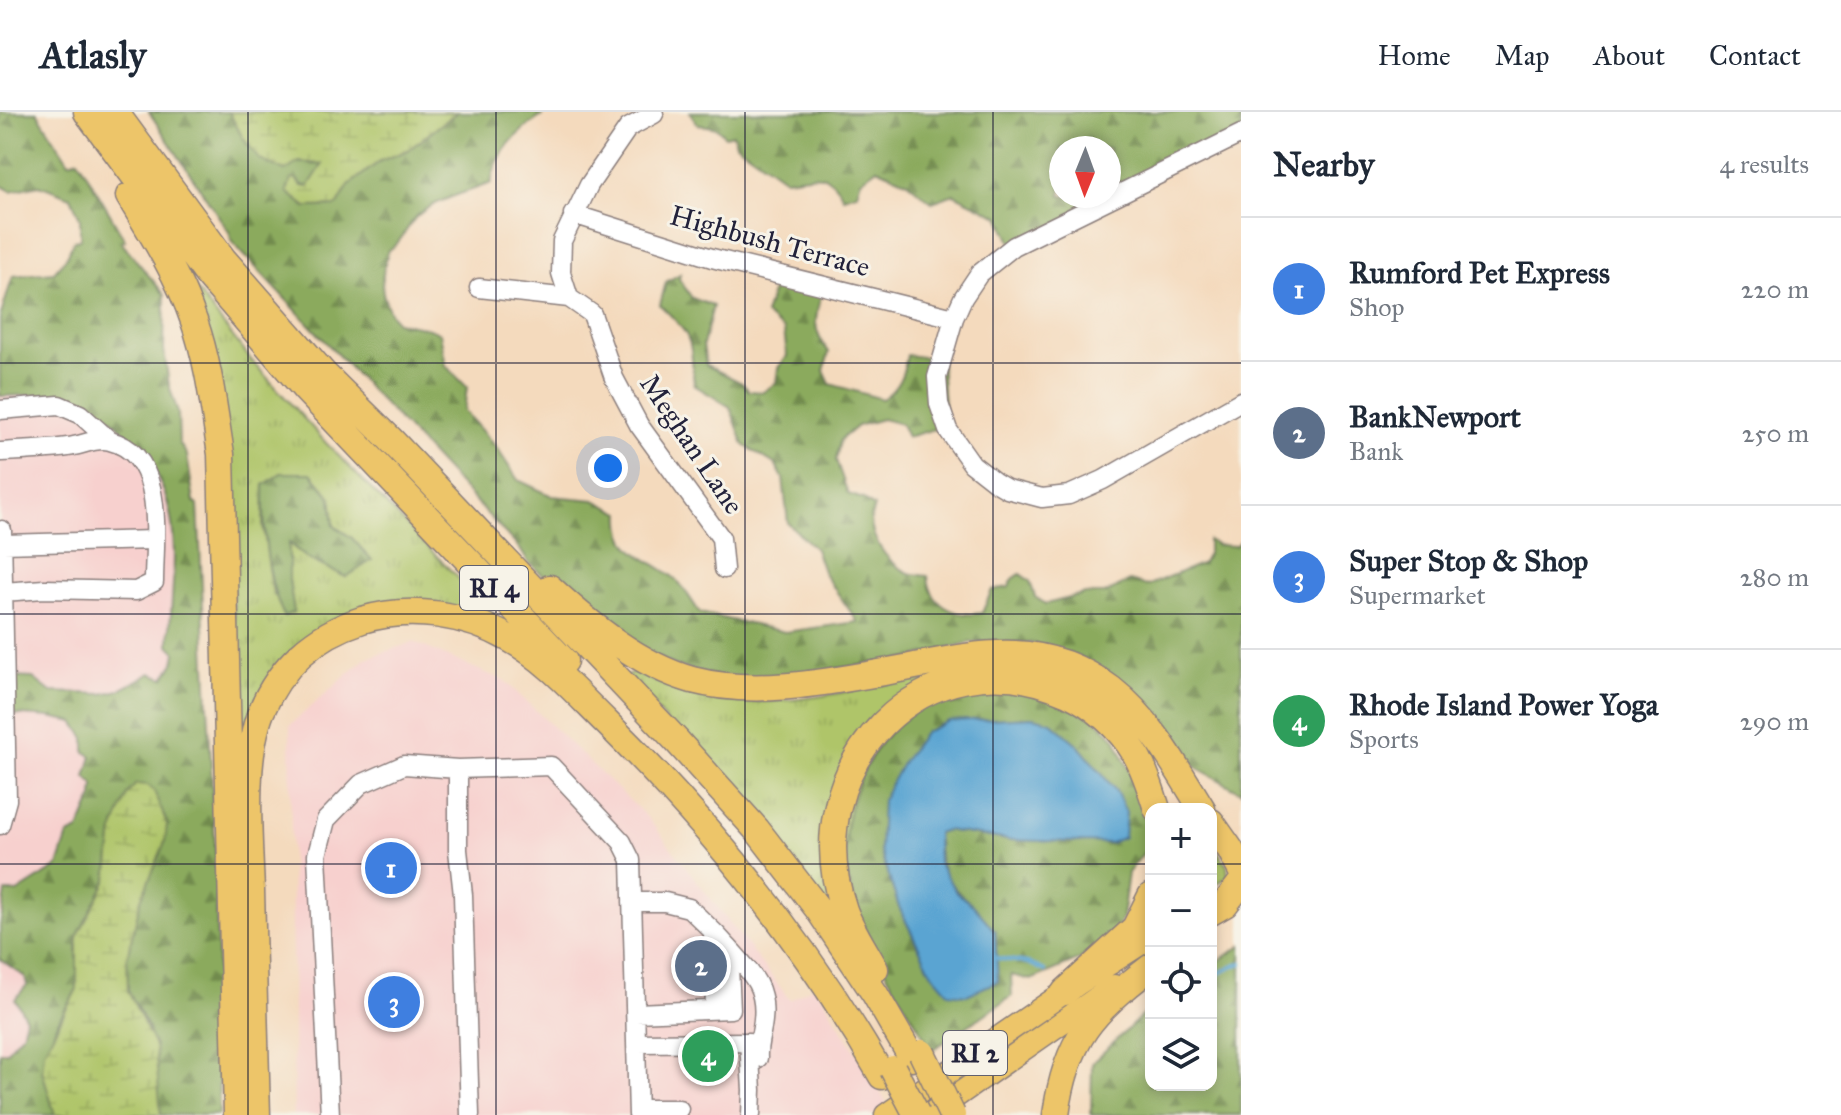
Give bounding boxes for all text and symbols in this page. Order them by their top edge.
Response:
text: Atlasly [40,32,146,78]
text: Home [1378,38,1451,73]
text: Map [1495,38,1549,73]
text: About [1593,38,1665,73]
text: Contact [1709,38,1801,73]
north arrow [1049,136,1121,208]
text: Nearby [1273,144,1375,185]
text: 4 results [1720,148,1809,180]
street label: Highbush Terrace [666,197,874,285]
text: Rumford Pet Express [1349,255,1610,291]
text: 1 [1294,273,1304,305]
text: 220 m [1741,273,1809,305]
text: Shop [1349,291,1405,323]
street label: Meghan Lane [632,367,752,521]
text: BankNewport [1349,399,1521,435]
text: 2 [1293,417,1305,449]
text: 250 m [1742,417,1809,449]
text: Bank [1349,435,1403,467]
your location [588,448,628,488]
text: Super Stop & Shop [1349,543,1588,579]
text: 3 [1294,561,1304,593]
text: 280 m [1740,561,1809,593]
road number: RI 4 [460,566,528,610]
text: Supermarket [1349,579,1486,611]
text: Rhode Island Power Yoga [1349,687,1658,723]
text: 4 [1292,705,1306,737]
text: 290 m [1740,705,1809,737]
text: Sports [1349,723,1419,755]
map controls [1145,803,1217,1091]
button: + [1145,803,1217,875]
pin: 1 [365,838,417,898]
button: − [1145,875,1217,947]
pin: 2 [675,936,727,996]
button: locate [1145,947,1217,1019]
pin: 3 [368,972,420,1032]
button: layers [1145,1019,1217,1091]
pin: 4 [682,1026,734,1086]
road number: RI 2 [943,1031,1007,1075]

